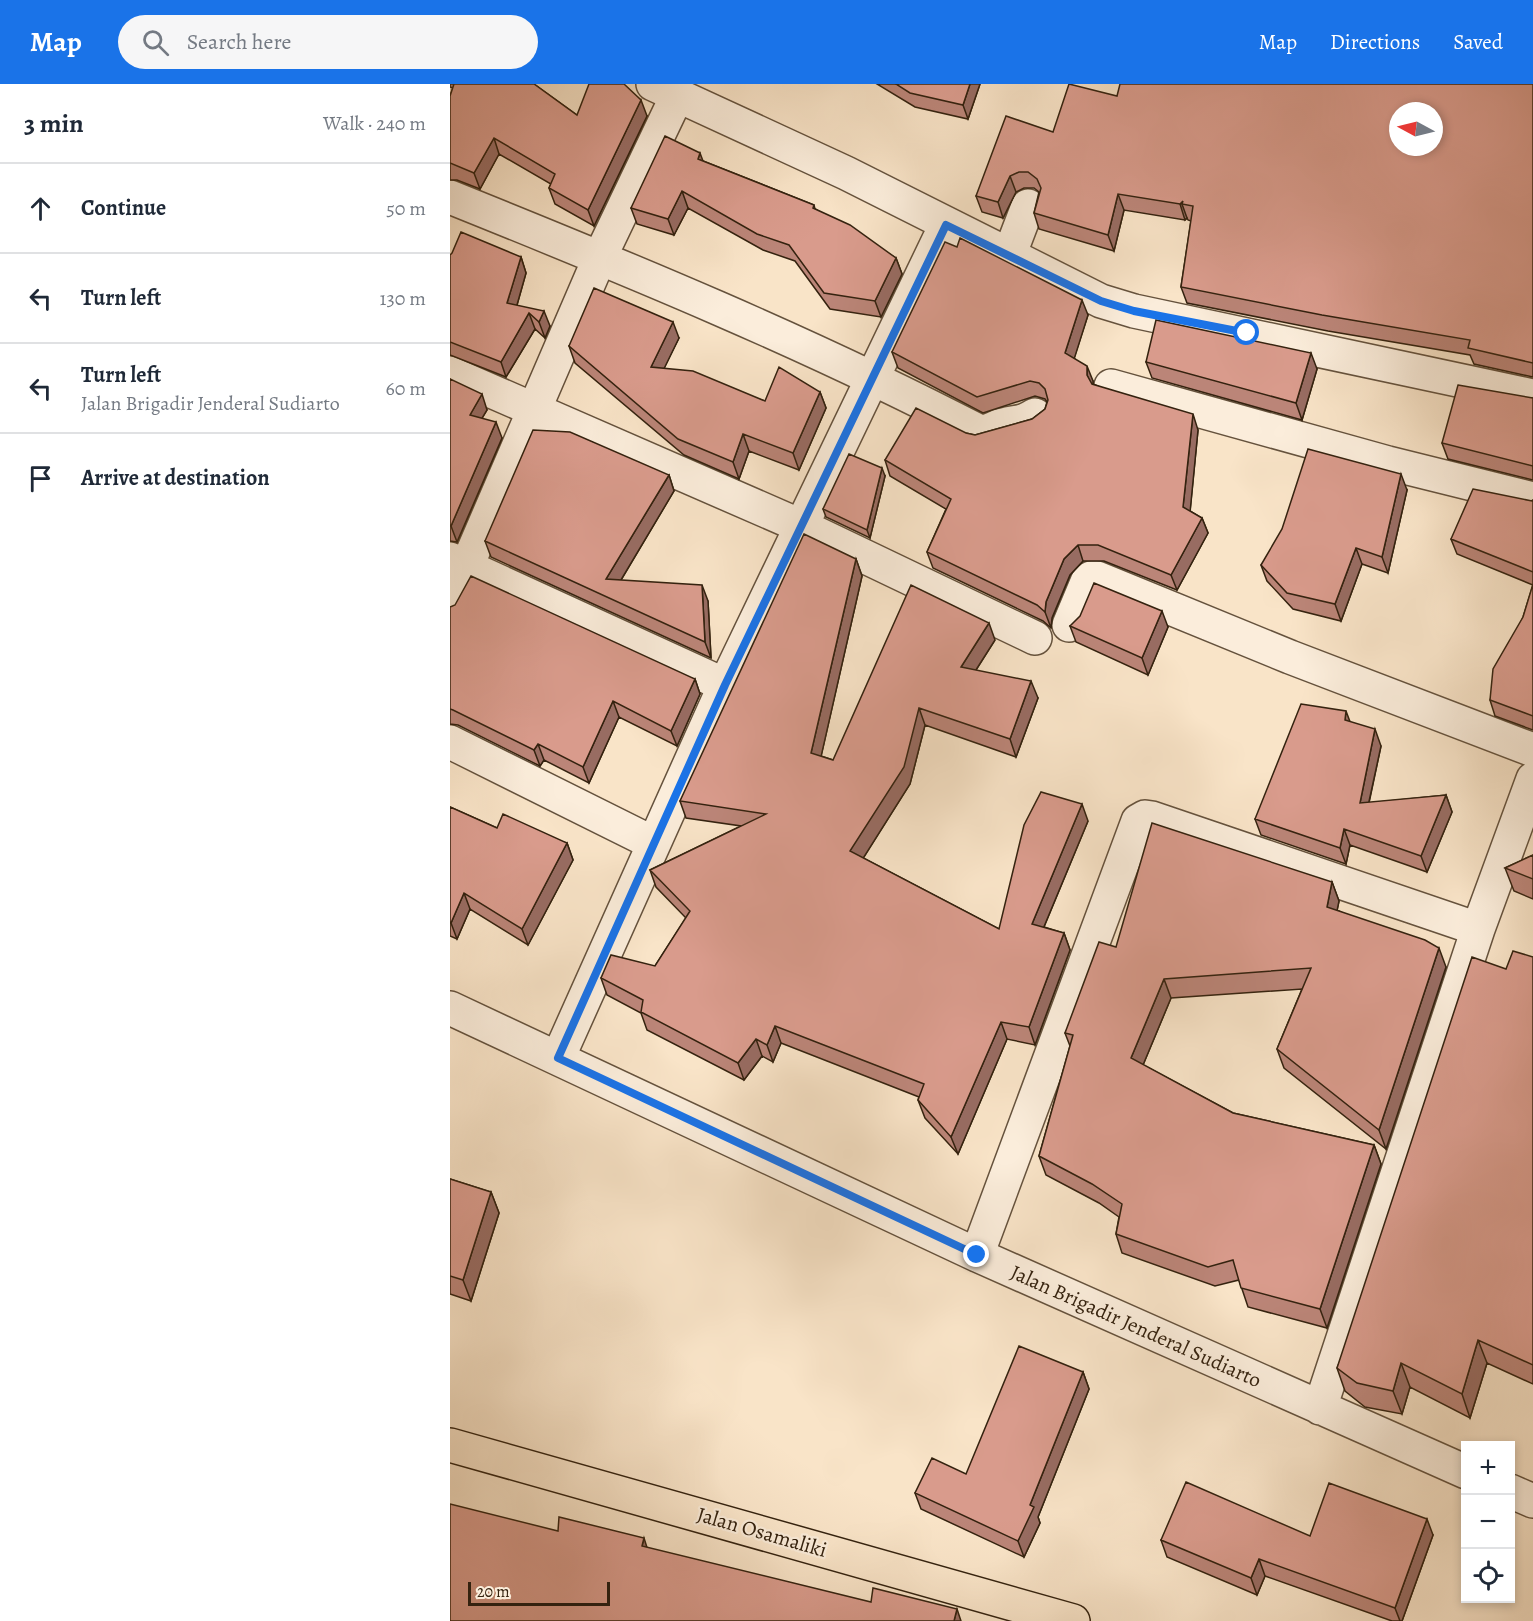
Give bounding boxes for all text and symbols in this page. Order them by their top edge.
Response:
search box [118,15,538,69]
text: Map [30,23,82,61]
icon: search [139,26,172,59]
text: Search here [187,27,291,57]
text: Map [1259,28,1297,56]
text: Directions [1330,28,1420,56]
text: Saved [1453,28,1503,56]
north arrow [1389,102,1443,156]
text: 3 min [24,106,84,141]
text: Walk · 240 m [323,110,426,137]
icon: ahead [24,192,57,225]
text: Continue [81,193,166,223]
text: 50 m [386,195,426,222]
icon: left [24,282,57,315]
text: Turn left [81,283,161,313]
text: 130 m [380,285,426,312]
route start [1233,319,1259,345]
text: Turn left [81,360,161,390]
icon: left [24,372,57,405]
text: 60 m [386,375,426,402]
text: Jalan Brigadir Jenderal Sudiarto [81,390,340,417]
icon: arrive [24,462,57,495]
text: Arrive at destination [81,463,270,493]
route end [963,1241,989,1267]
street label: Jalan Brigadir Jenderal Sudiarto [1006,1258,1266,1394]
map controls [1461,1441,1515,1603]
button: + [1461,1441,1515,1495]
button: − [1461,1495,1515,1549]
street label: Jalan Osamaliki [694,1500,830,1564]
button: locate [1461,1549,1515,1603]
scale bar [468,1579,610,1606]
text: 20 m [477,1581,510,1603]

